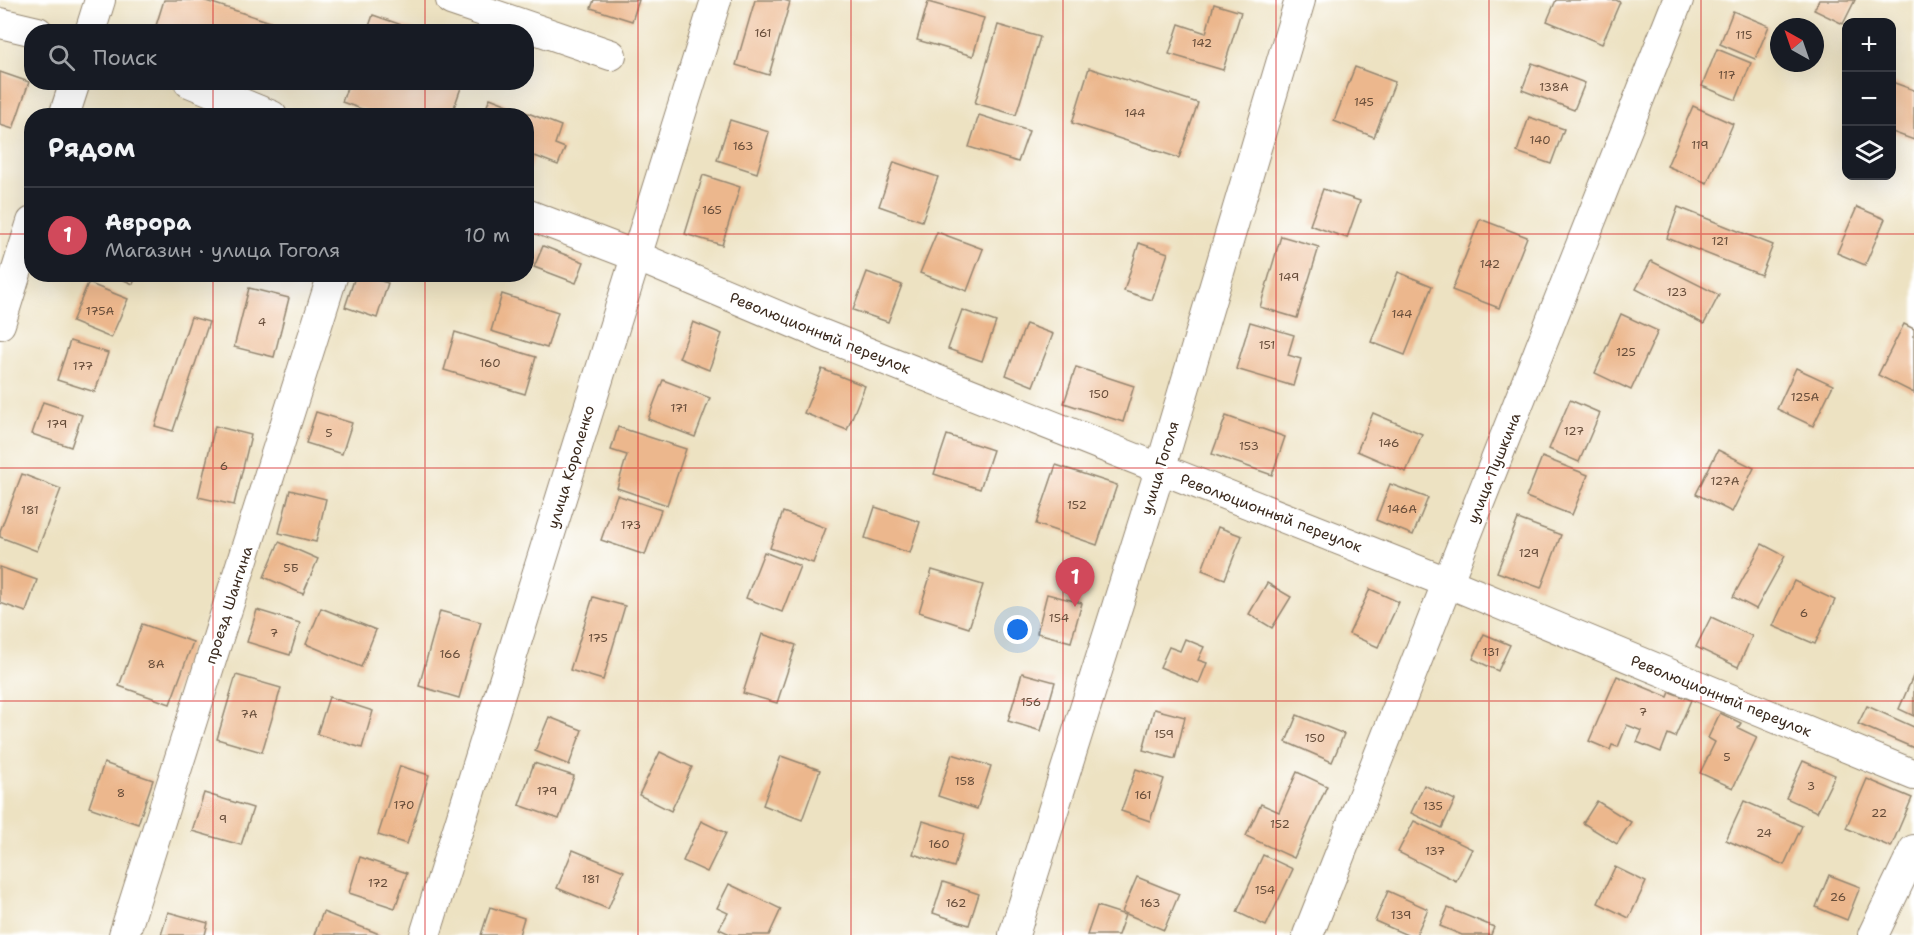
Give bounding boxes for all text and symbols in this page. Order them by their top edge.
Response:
north arrow [1770,18,1824,72]
map controls [1842,18,1896,180]
button: + [1842,18,1896,72]
search box [24,24,534,90]
house number: 161 [754,25,772,41]
house number: 115 [1736,27,1752,43]
house number: 142 [1192,35,1212,51]
icon: search [45,41,78,74]
text: Поиск [93,43,157,72]
house number: 117 [1718,67,1736,83]
button: − [1842,72,1896,126]
house number: 138А [1539,79,1569,95]
house number: 145 [1354,94,1374,110]
house number: 144 [1125,105,1145,121]
button: layers [1842,126,1896,180]
text: Рядом [48,130,135,165]
house number: 140 [1529,132,1551,148]
house number: 119 [1691,137,1709,153]
house number: 163 [733,138,753,154]
house number: 165 [702,202,722,218]
text: Аврора [105,208,191,237]
text: 1 [63,222,72,248]
text: 10 m [464,222,510,248]
house number: 121 [1711,233,1729,249]
text: Магазин · улица Гоголя [105,237,340,263]
house number: 142 [1480,256,1500,272]
house number: 149 [1279,269,1299,285]
house number: 123 [1667,284,1687,300]
street label: Революционный переулок [727,288,913,379]
house number: 175А [86,303,114,319]
house number: 144 [1392,306,1412,322]
house number: 4 [258,314,266,330]
house number: 151 [1259,337,1275,353]
house number: 125 [1616,344,1636,360]
house number: 160 [479,355,501,371]
house number: 177 [73,358,93,374]
house number: 150 [1089,386,1109,402]
house number: 125А [1791,389,1820,405]
house number: 171 [670,400,688,416]
street label: улица Короленко [543,403,599,531]
street label: улица Пушкина [1463,409,1526,526]
house number: 179 [47,416,67,432]
street label: улица Гоголя [1136,419,1184,517]
house number: 127 [1564,423,1584,439]
house number: 5 [325,425,333,441]
house number: 146 [1378,435,1400,451]
house number: 153 [1239,438,1259,454]
house number: 6 [220,458,228,474]
street label: Революционный переулок [1177,469,1365,557]
house number: 127А [1710,473,1740,489]
house number: 152 [1067,497,1087,513]
house number: 146А [1387,501,1417,517]
house number: 181 [21,502,39,518]
house number: 173 [621,517,641,533]
street label: проезд Шангина [201,543,258,667]
house number: 129 [1519,545,1539,561]
pin: 1 [1056,558,1094,607]
house number: 5Б [283,560,299,576]
house number: 6 [1800,605,1808,621]
house number: 154 [1049,610,1069,626]
your location [1003,615,1032,644]
house number: 7 [270,625,278,641]
house number: 175 [588,630,608,646]
house number: 131 [1482,644,1500,660]
house number: 166 [439,646,461,662]
street label: Революционный переулок [1628,651,1814,742]
house number: 8А [147,656,165,672]
house number: 156 [1021,694,1041,710]
house number: 7 [1639,704,1647,720]
house number: 7А [240,706,258,722]
house number: 159 [1154,726,1174,742]
house number: 150 [1305,730,1325,746]
house number: 5 [1723,749,1731,765]
house number: 158 [955,773,975,789]
house number: 3 [1807,778,1815,794]
house number: 179 [537,783,557,799]
house number: 8 [117,785,125,801]
house number: 161 [1134,787,1152,803]
house number: 170 [394,797,414,813]
house number: 135 [1423,798,1443,814]
house number: 22 [1871,805,1887,821]
house number: 9 [219,811,227,827]
house number: 152 [1270,816,1290,832]
house number: 24 [1756,825,1772,841]
house number: 160 [928,836,950,852]
house number: 137 [1425,843,1445,859]
house number: 181 [582,871,600,887]
house number: 172 [368,875,388,891]
house number: 154 [1255,882,1275,898]
house number: 26 [1830,889,1846,905]
house number: 162 [946,895,966,911]
house number: 163 [1140,895,1160,911]
house number: 139 [1391,907,1411,923]

